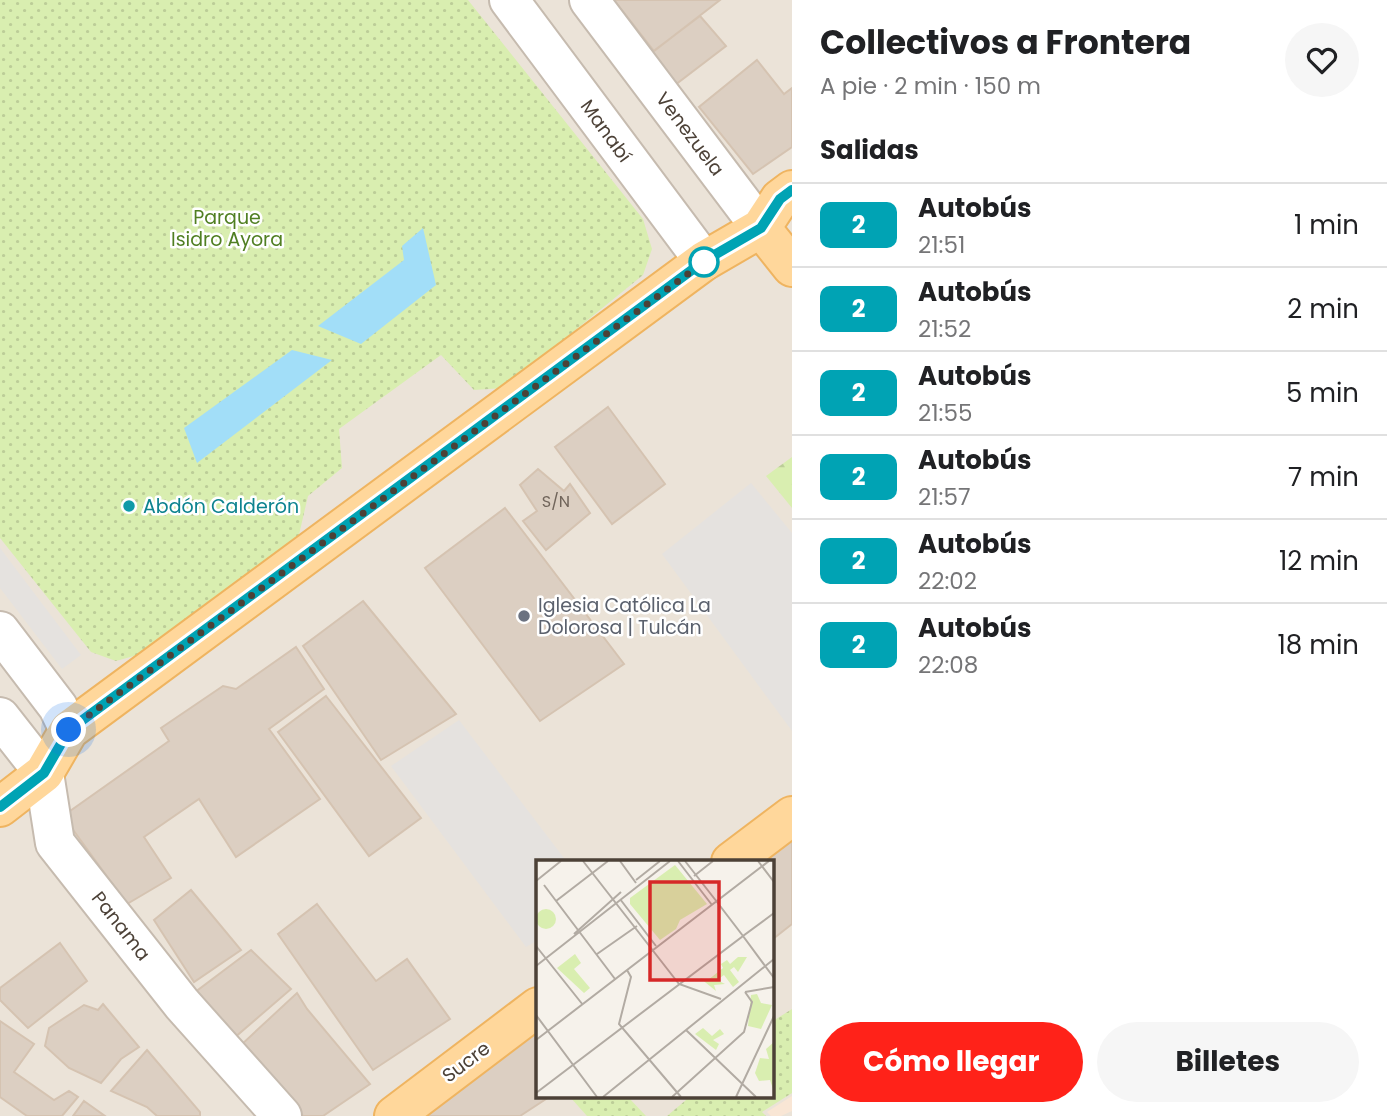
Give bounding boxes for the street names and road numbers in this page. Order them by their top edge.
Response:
street label: Venezuela [650,86,730,182]
street label: Manabí [574,94,638,168]
street label: Panama [85,886,157,966]
street label: Sucre [436,1035,496,1089]

